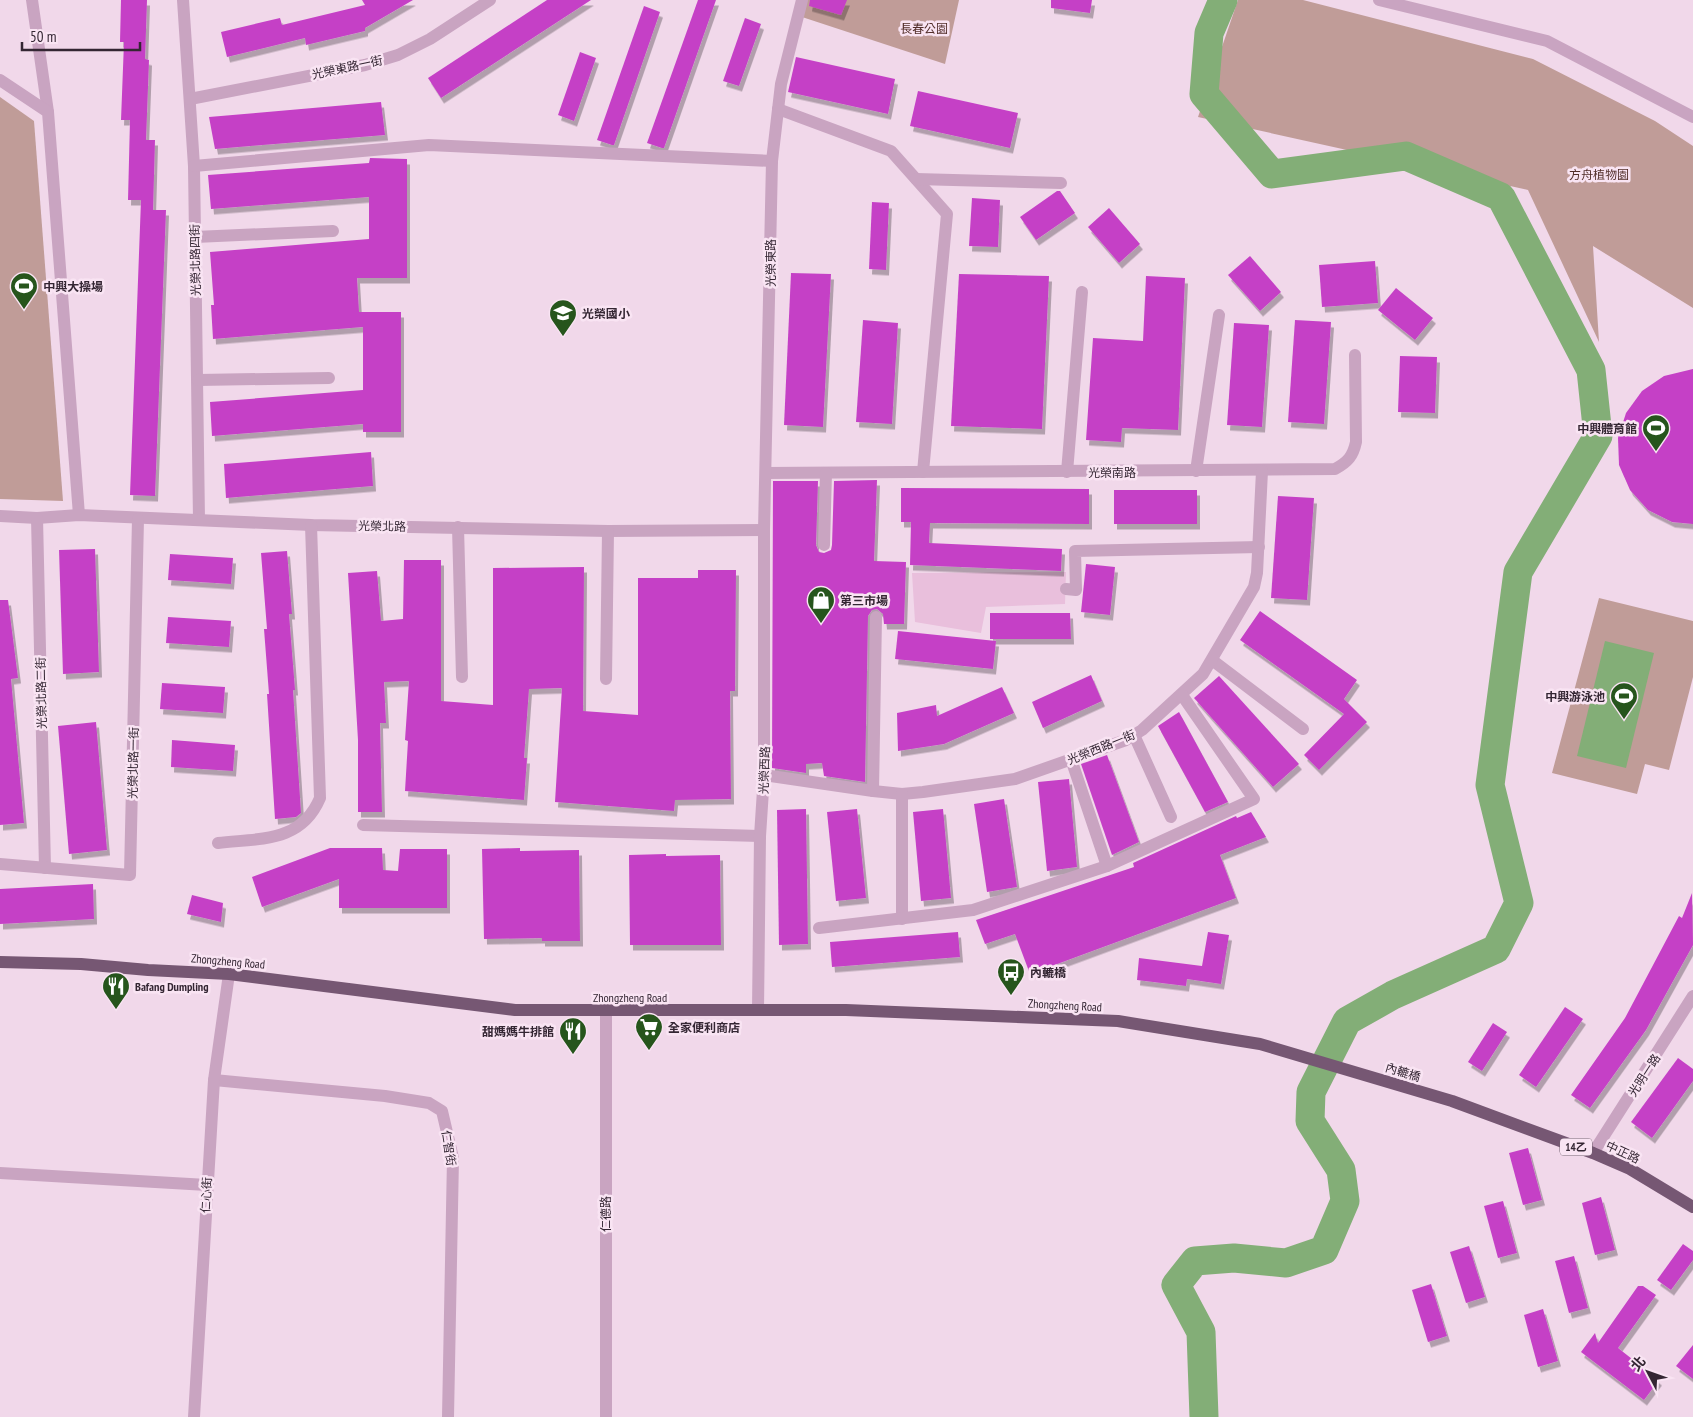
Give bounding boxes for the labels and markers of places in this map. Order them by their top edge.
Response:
sports icon: 中興大操場 [9,271,39,310]
place label: 中興大操場 [43,279,103,294]
school or university icon: 光榮國小 [548,298,578,337]
place label: 光榮國小 [582,306,630,321]
sports icon: 中興體育館 [1641,413,1671,452]
place label: 中興體育館 [1577,421,1637,436]
shop icon: 第三市場 [806,585,836,624]
place label: 第三市場 [840,593,888,608]
sports icon: 中興游泳池 [1609,681,1639,720]
place label: 中興游泳池 [1545,689,1605,704]
bus stop icon: 內轆橋 [996,957,1026,996]
place label: 內轆橋 [1030,965,1067,980]
restaurant icon: Bafang Dumpling [101,971,131,1010]
place label: Bafang Dumpling [135,979,209,994]
supermarket icon: 全家便利商店 [634,1012,664,1051]
restaurant icon: 甜媽媽牛排館 [558,1016,588,1055]
place label: 全家便利商店 [668,1020,740,1035]
place label: 甜媽媽牛排館 [482,1024,554,1039]

